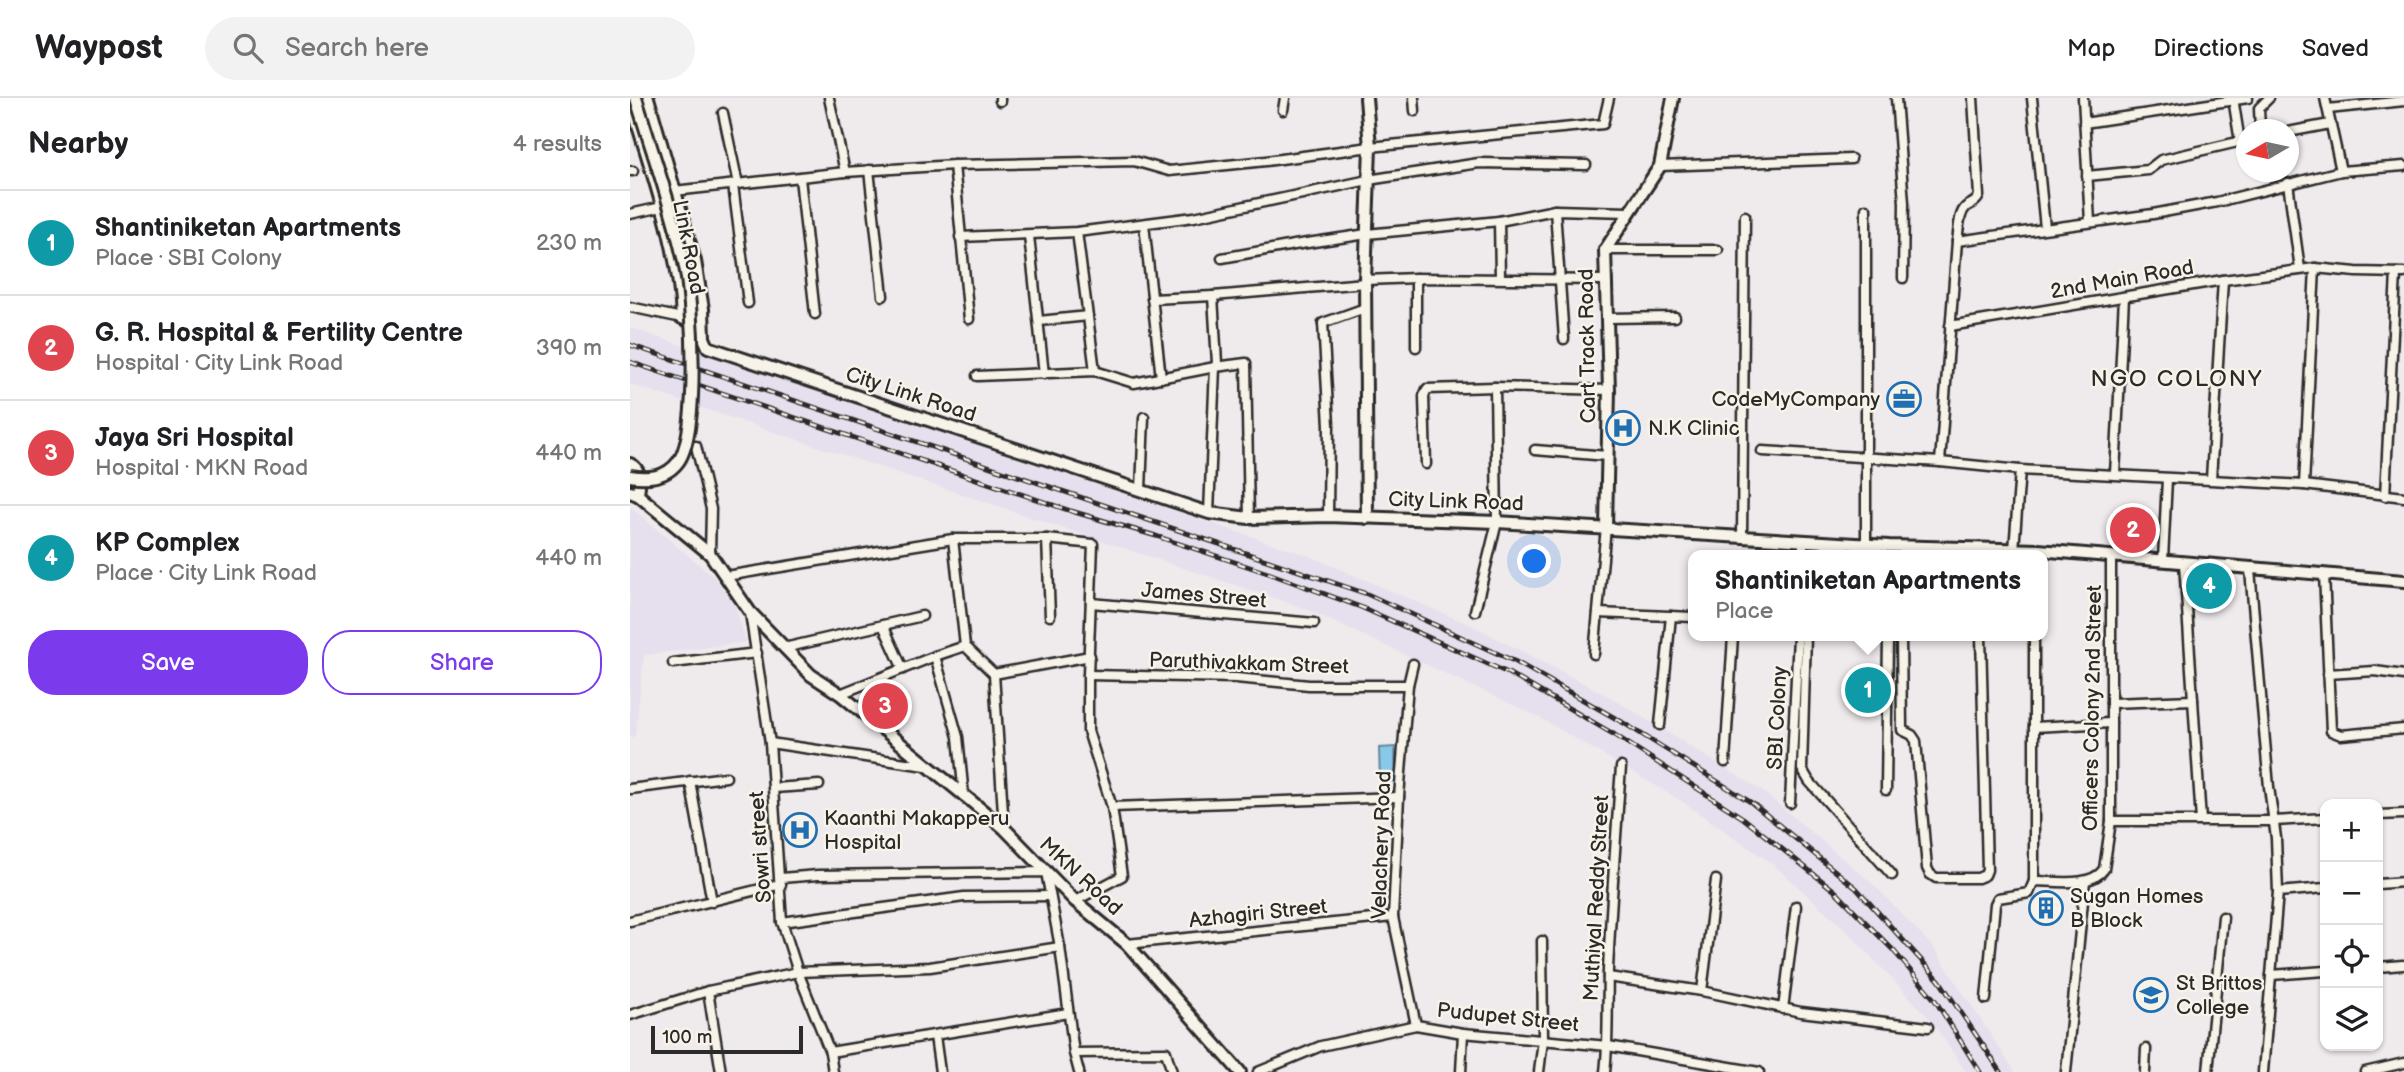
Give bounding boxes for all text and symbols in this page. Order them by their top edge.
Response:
search box [205,17,695,80]
text: Waypost [35,28,163,68]
icon: search [229,29,267,67]
text: Search here [285,33,429,64]
text: Map [2067,34,2115,63]
text: Directions [2153,34,2264,63]
text: Saved [2302,34,2369,63]
north arrow [2236,119,2299,182]
text: Nearby [28,126,128,162]
text: 4 results [513,130,602,158]
street label: Link Road [667,198,710,296]
text: Shantiniketan Apartments [95,213,401,244]
text: 1 [46,229,56,257]
text: 230 m [536,229,602,257]
text: Place · SBI Colony [95,244,282,272]
street label: 2nd Main Road [2048,255,2196,304]
street label: Cart Track Road [1574,268,1601,424]
text: G. R. Hospital & Fertility Centre [95,318,463,349]
text: 2 [44,334,58,362]
text: 390 m [536,334,602,362]
text: Hospital · City Link Road [95,349,343,377]
street label: City Link Road [842,362,979,427]
district label: NGO COLONY [2091,365,2264,393]
office icon: CodeMyCompany [1885,380,1923,418]
place label: CodeMyCompany [1711,387,1881,412]
hospital icon: N.K Clinic [1604,409,1642,447]
place label: N.K Clinic [1648,416,1740,441]
text: Jaya Sri Hospital [95,423,294,454]
text: 3 [44,439,58,467]
text: 440 m [535,439,602,467]
text: Hospital · MKN Road [95,454,308,482]
street label: City Link Road [1388,487,1524,516]
pin: 2 [2110,504,2156,556]
text: KP Complex [95,528,239,559]
text: 4 [44,544,58,572]
text: 440 m [535,544,602,572]
your location [1517,544,1551,578]
popup [1688,550,2048,641]
text: Place · City Link Road [95,559,317,587]
pin: 4 [2186,560,2232,612]
text: Shantiniketan Apartments [1715,566,2021,597]
street label: James Street [1140,578,1268,613]
street label: Officers Colony 2nd Street [2078,584,2107,831]
text: Place [1715,597,1773,625]
button: Save [28,630,308,695]
button: Share [322,630,602,695]
street label: Paruthivakkam Street [1149,648,1350,679]
pin: 1 [1845,664,1891,716]
street label: SBI Colony [1762,665,1793,771]
pin: 3 [862,680,908,732]
street label: Velachery Road [1366,770,1397,920]
street label: Sowri street [744,790,777,904]
street label: Muthiyal Reddy Street [1579,794,1614,1002]
map controls [2320,799,2383,1051]
button: + [2320,799,2383,862]
place label: Kaanthi Makapperu Hospital [824,806,1010,855]
hospital icon: Kaanthi Makapperu Hospital [781,811,819,849]
street label: MKN Road [1034,832,1127,921]
button: − [2320,862,2383,925]
place label: Sugan Homes B Block [2070,884,2203,933]
building icon: Sugan Homes B Block [2027,889,2065,927]
street label: Azhagiri Street [1188,894,1329,933]
button: locate [2320,925,2383,988]
place label: St Brittos College [2176,971,2262,1020]
school or university icon: St Brittos College [2132,976,2170,1014]
button: layers [2320,988,2383,1051]
street label: Pudupet Street [1436,998,1581,1037]
scale bar [651,1023,803,1055]
text: 100 m [662,1026,713,1049]

